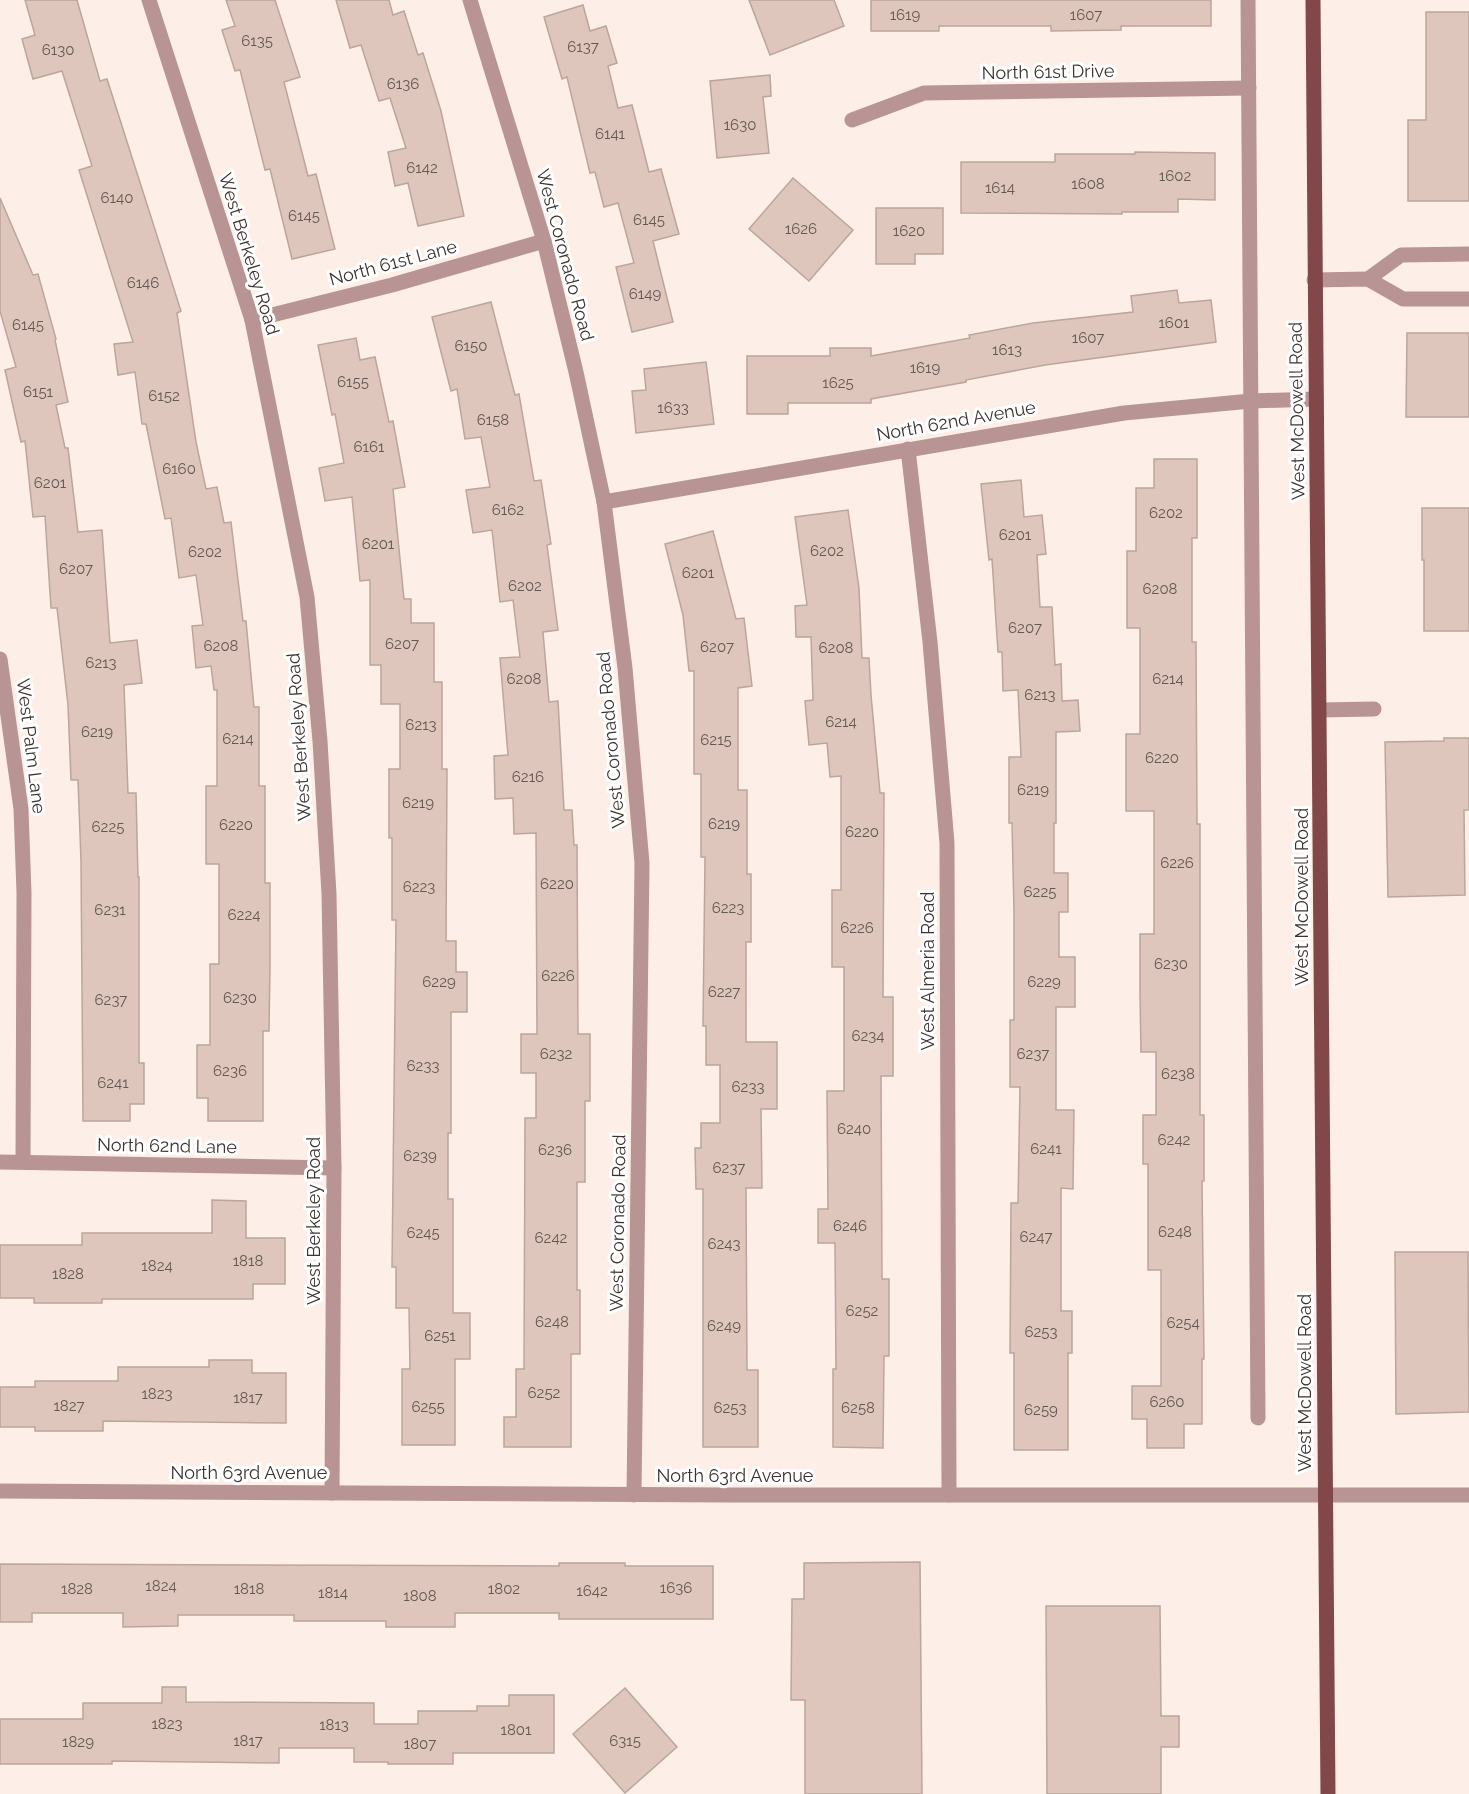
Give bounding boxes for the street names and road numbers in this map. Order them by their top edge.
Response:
street label: North 61st Drive [981,60,1115,83]
street label: West Coronado Road [532,167,599,343]
street label: West Berkeley Road [215,170,284,337]
street label: North 61st Lane [327,235,459,290]
street label: West McDowell Road [1284,322,1309,500]
street label: North 62nd Avenue [875,396,1037,445]
street label: West Coronado Road [592,651,629,829]
street label: West Berkeley Road [282,652,315,822]
street label: West Palm Lane [13,677,50,815]
street label: West McDowell Road [1291,808,1312,986]
street label: West Almeria Road [917,892,938,1050]
street label: North 62nd Lane [97,1134,237,1157]
street label: West Coronado Road [605,1134,630,1312]
street label: West Berkeley Road [303,1137,324,1305]
street label: West McDowell Road [1294,1294,1315,1472]
street label: North 63rd Avenue [171,1462,328,1483]
street label: North 63rd Avenue [657,1465,814,1486]

